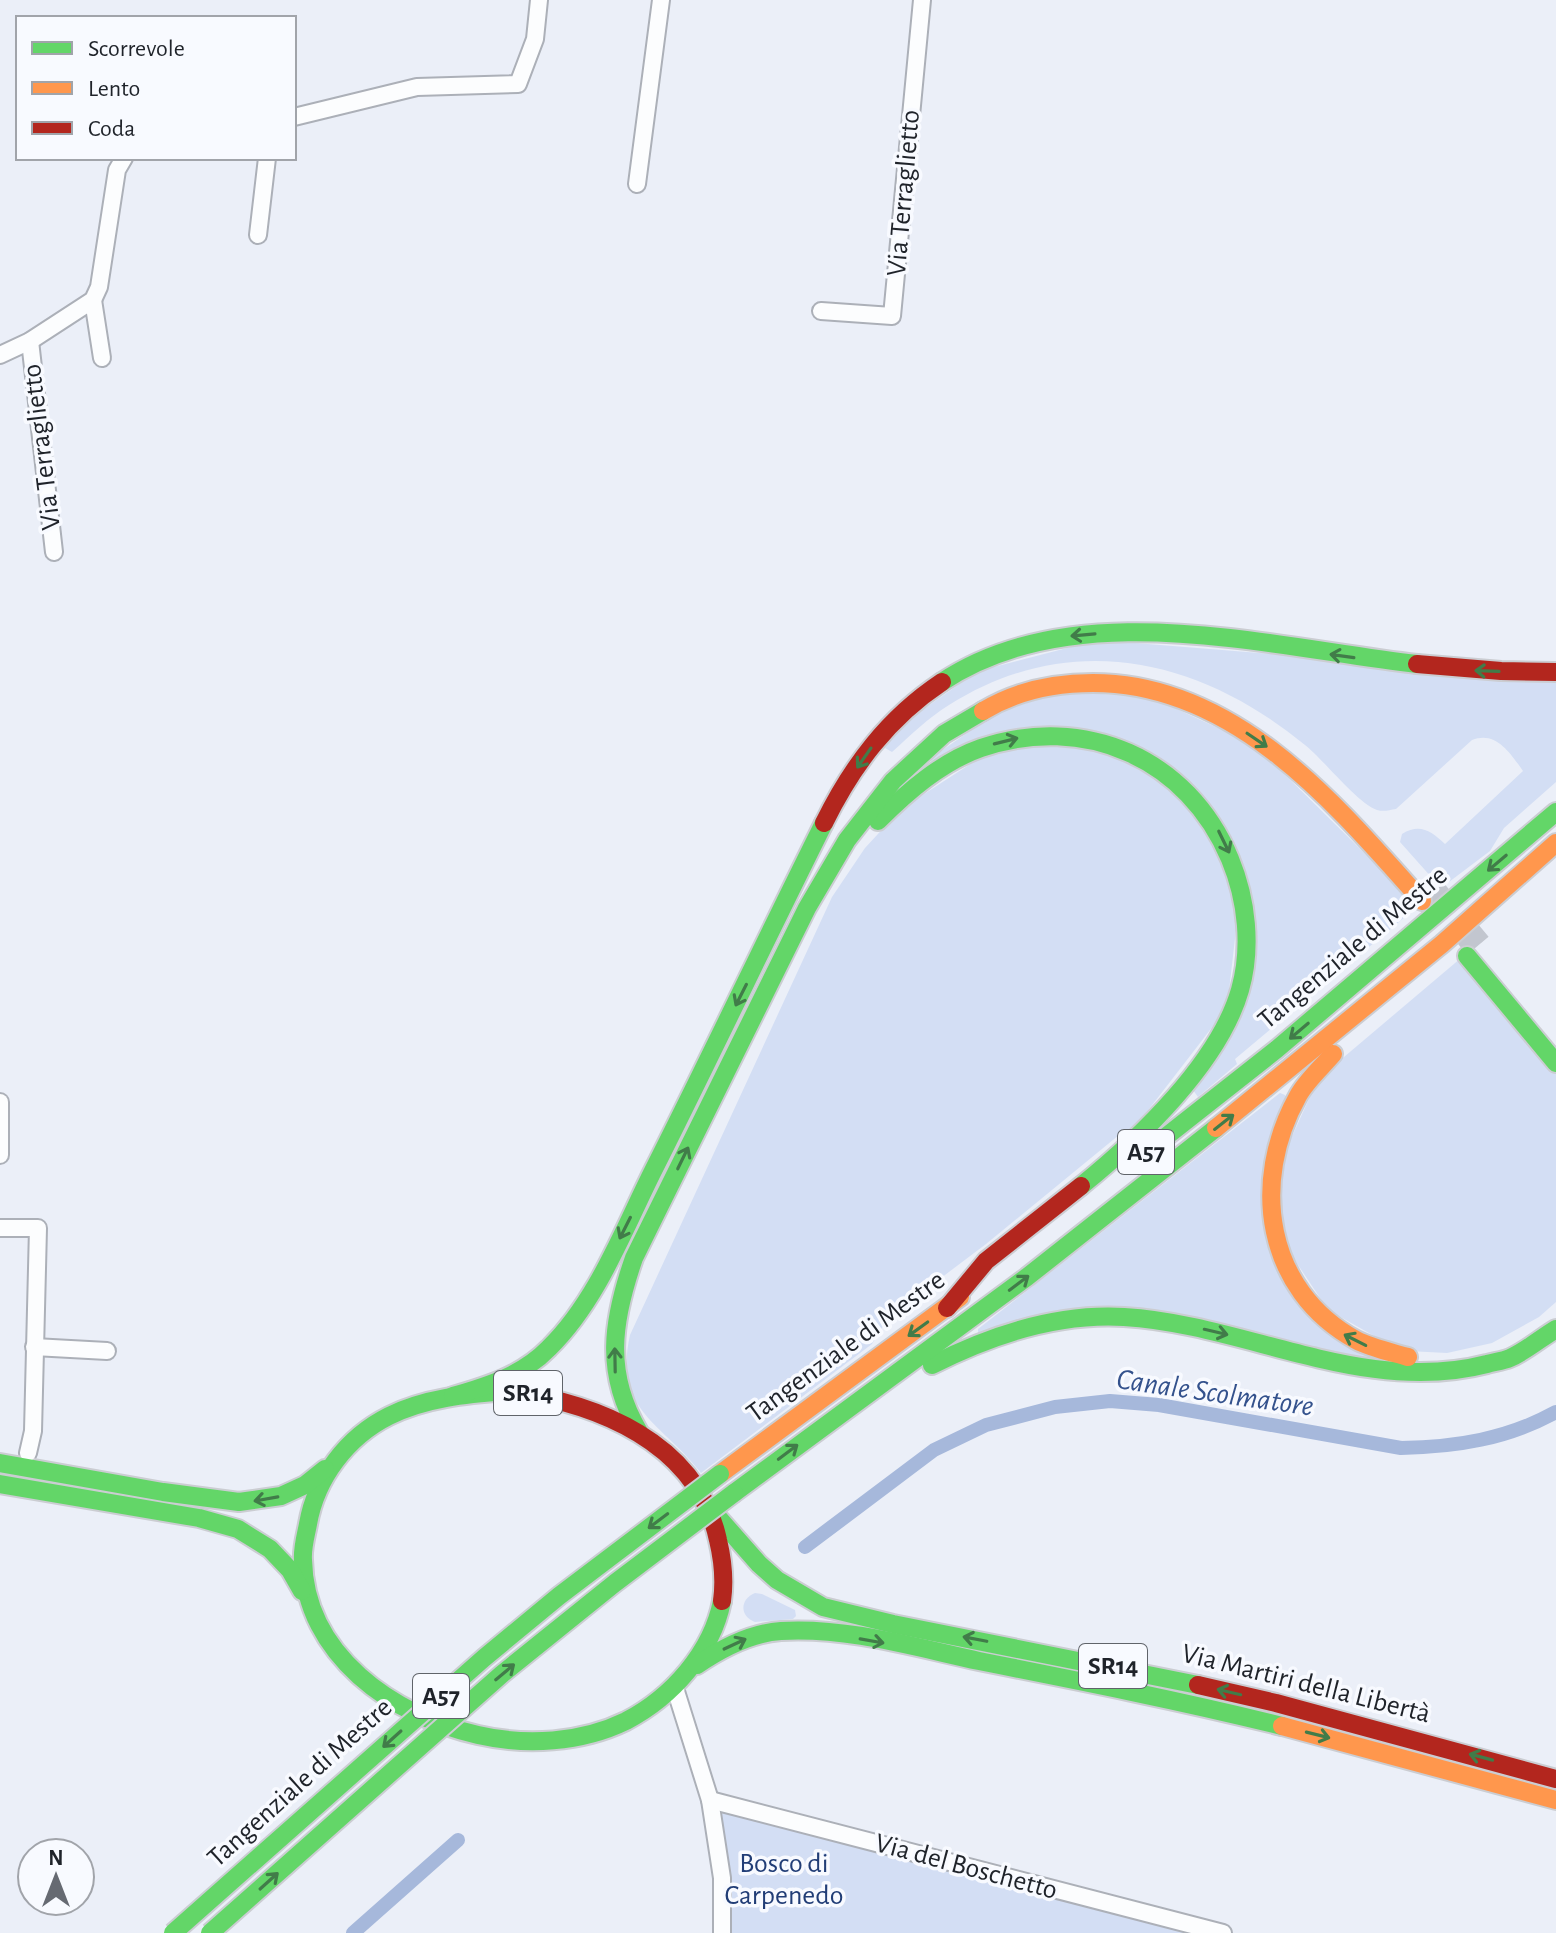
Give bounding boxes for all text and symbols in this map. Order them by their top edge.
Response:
legend [16,16,296,160]
text: Scorrevole [88,37,185,61]
text: Lento [88,77,140,101]
street label: Via Terraglietto [883,109,925,277]
text: Coda [88,117,135,141]
street label: Via Terraglietto [18,362,66,532]
one-way arrow [1070,627,1097,642]
one-way arrow [1329,648,1355,663]
one-way arrow [1474,664,1501,679]
one-way arrow [1246,732,1268,748]
one-way arrow [992,733,1018,748]
one-way arrow [856,746,872,768]
one-way arrow [1217,829,1232,853]
one-way arrow [1487,854,1508,872]
street label: Tangenziale di Mestre [1253,861,1453,1035]
one-way arrow [733,982,748,1006]
one-way arrow [1289,1022,1309,1040]
one-way arrow [1213,1114,1234,1131]
road number: A57 [1118,1130,1174,1174]
one-way arrow [676,1147,691,1171]
one-way arrow [616,1215,632,1239]
street label: Tangenziale di Mestre [742,1266,950,1428]
one-way arrow [1008,1274,1029,1291]
one-way arrow [907,1321,929,1338]
one-way arrow [1203,1325,1228,1340]
one-way arrow [1344,1331,1368,1347]
one-way arrow [607,1347,622,1374]
water label: Canale Scolmatore [1115,1364,1315,1422]
road number: SR14 [494,1371,562,1415]
one-way arrow [777,1444,798,1461]
one-way arrow [254,1493,279,1508]
one-way arrow [648,1512,669,1529]
one-way arrow [963,1631,988,1646]
one-way arrow [859,1634,884,1649]
one-way arrow [722,1636,746,1651]
street label: Via Martiri della Libertà [1179,1640,1433,1728]
road number: SR14 [1079,1644,1147,1688]
one-way arrow [495,1663,515,1681]
road number: A57 [413,1674,469,1718]
one-way arrow [1217,1684,1243,1699]
street label: Tangenziale di Mestre [202,1693,398,1873]
one-way arrow [1305,1728,1331,1743]
one-way arrow [383,1730,403,1748]
one-way arrow [1469,1749,1495,1764]
street label: Via del Boschetto [872,1829,1060,1905]
north arrow [16,1837,96,1917]
text: N [48,1847,64,1869]
park label: Bosco di Carpenedo [724,1850,844,1910]
one-way arrow [258,1873,278,1891]

